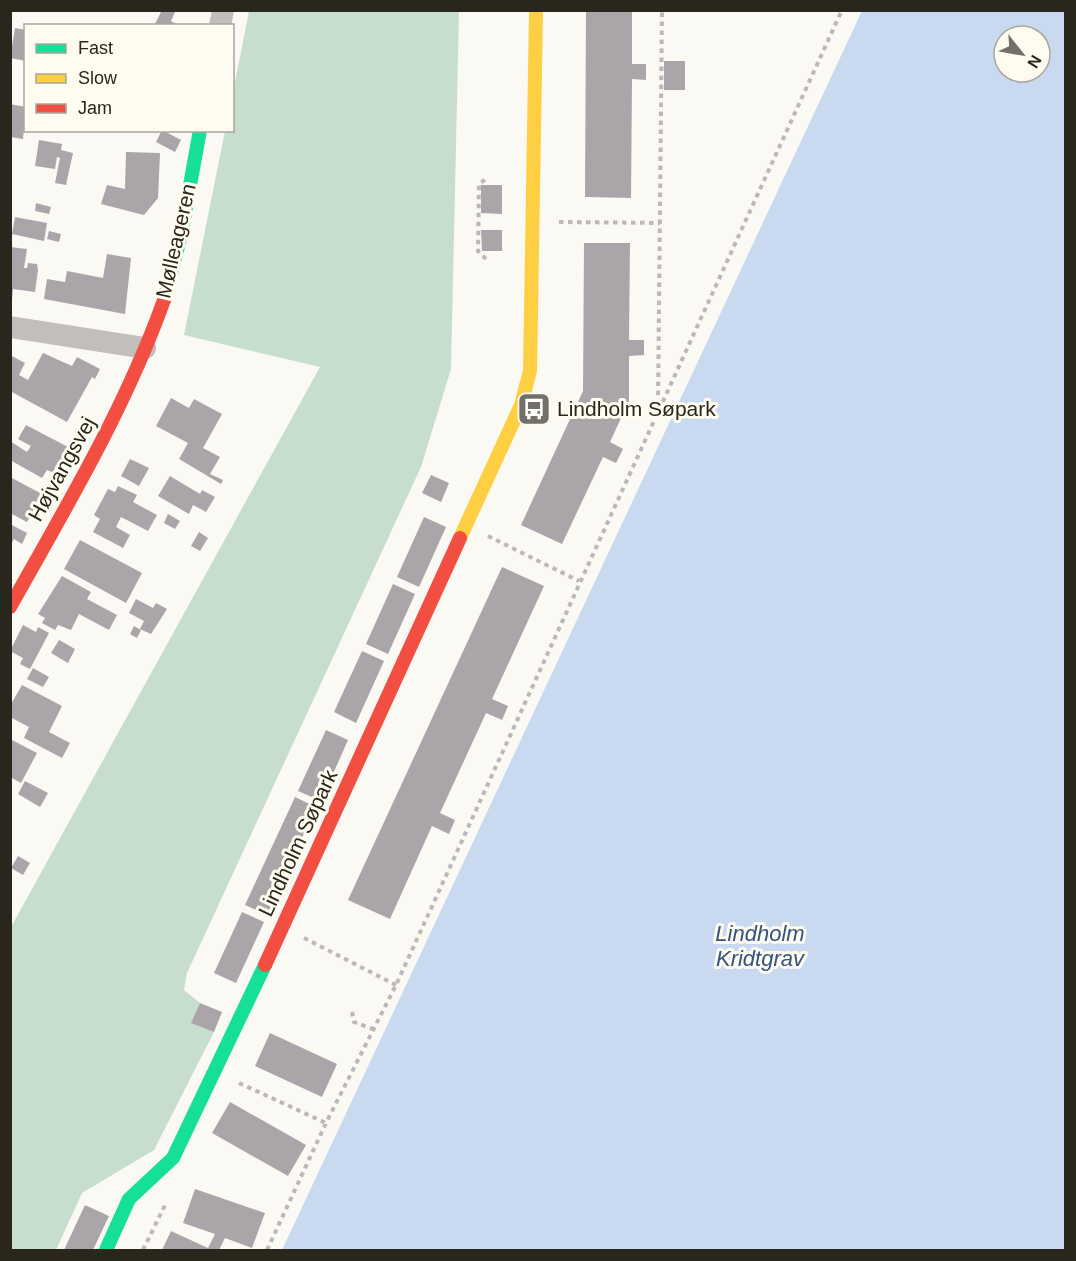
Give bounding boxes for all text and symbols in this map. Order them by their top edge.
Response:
legend [24,24,234,132]
north arrow [992,24,1052,84]
text: Fast [78,38,113,58]
text: N [1024,52,1045,71]
text: Slow [78,68,118,88]
text: Jam [78,98,112,118]
street label: Mølleageren [151,181,200,300]
bus stop icon: Lindholm Søpark [516,391,552,427]
place label: Lindholm Søpark [557,397,716,420]
street label: Højvangsvej [23,413,100,525]
street label: Lindholm Søpark [254,766,342,920]
water label: Lindholm Kridtgrav [715,921,806,971]

